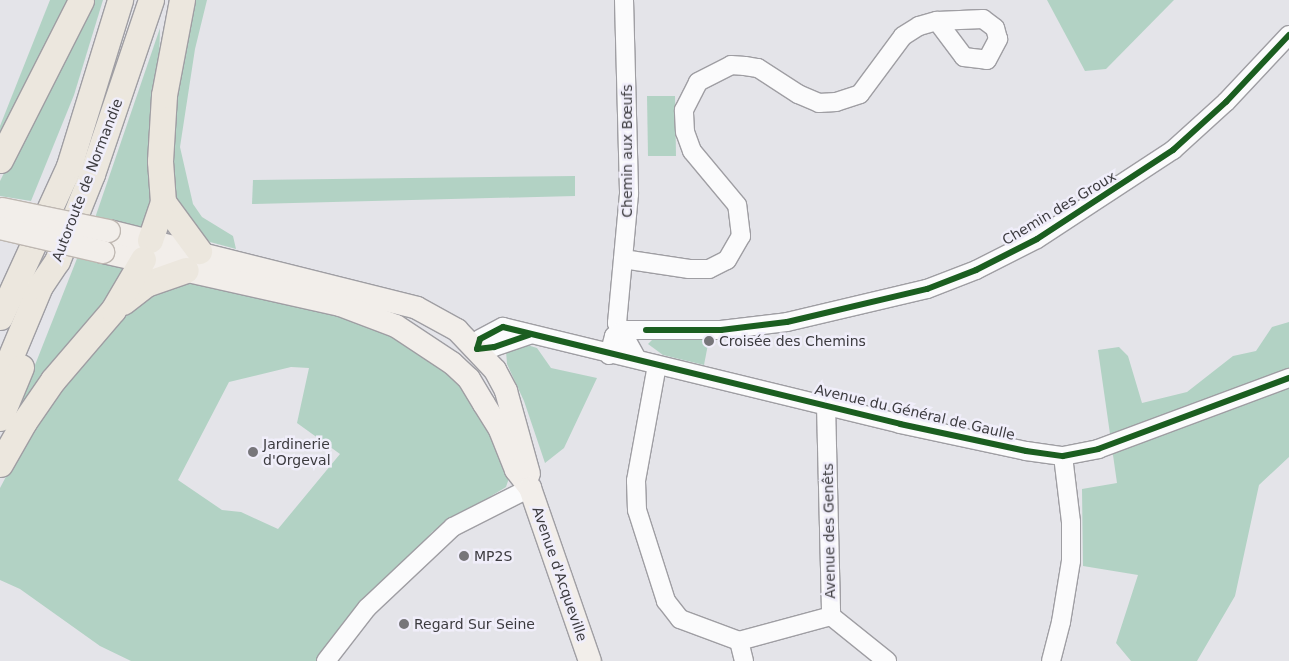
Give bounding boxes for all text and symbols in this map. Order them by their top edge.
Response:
street label: Chemin aux Bœufs [619,84,635,218]
street label: Autoroute de Normandie [48,96,126,264]
street label: Chemin des Groux [999,167,1119,249]
place label: Croisée des Chemins [719,333,866,349]
marker: Croisée des Chemins [703,335,715,347]
street label: Avenue du Général de Gaulle [813,381,1017,443]
place label: Jardinerie d'Orgeval [263,436,331,468]
marker: Jardinerie d'Orgeval [247,446,259,458]
street label: Avenue des Genêts [819,463,839,599]
street label: Avenue d'Acqueville [529,505,591,643]
place label: MP2S [474,548,512,564]
marker: MP2S [458,550,470,562]
place label: Regard Sur Seine [414,616,535,632]
marker: Regard Sur Seine [398,618,410,630]

